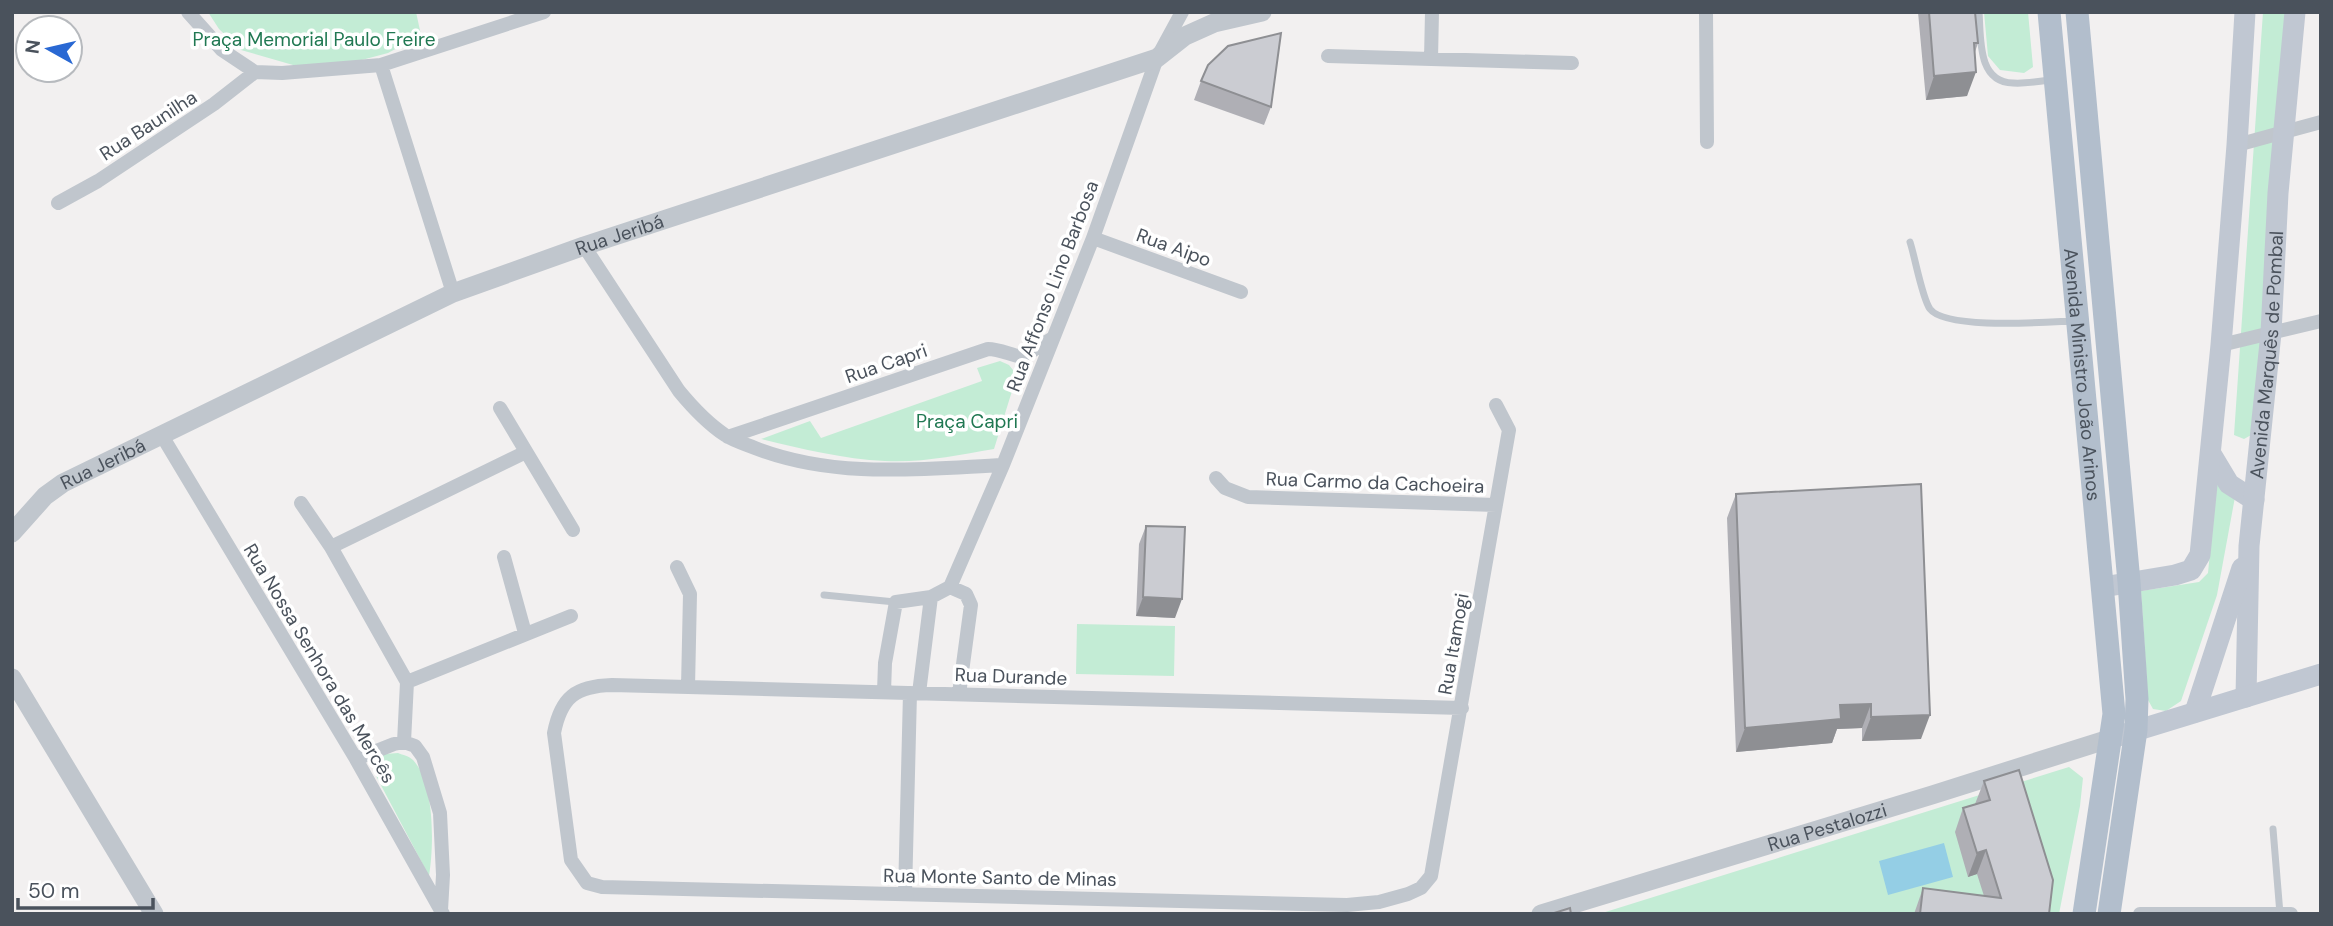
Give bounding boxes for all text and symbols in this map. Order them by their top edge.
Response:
north arrow [14,14,84,84]
park label: Praça Memorial Paulo Freire [193,27,435,52]
text: N [19,38,46,55]
street label: Rua Baunilha [95,85,202,166]
street label: Rua Affonso Lino Barbosa [1001,177,1104,395]
street label: Rua Jeribá [572,209,667,261]
street label: Rua Aipo [1133,222,1215,273]
street label: Avenida Marquês de Pombal [2244,230,2289,480]
street label: Avenida Ministro João Arinos [2058,247,2106,502]
street label: Rua Capri [842,338,930,389]
park label: Praça Capri [916,409,1018,434]
street label: Rua Jeribá [56,433,150,495]
street label: Rua Carmo da Cachoeira [1265,466,1485,499]
street label: Rua Nossa Senhora das Mercês [238,539,401,788]
street label: Rua Itamogi [1432,591,1475,697]
street label: Rua Durande [954,662,1068,691]
street label: Rua Pestalozzi [1765,798,1890,857]
street label: Rua Monte Santo de Minas [883,863,1117,892]
scale bar [18,866,152,910]
text: 50 m [28,877,79,905]

